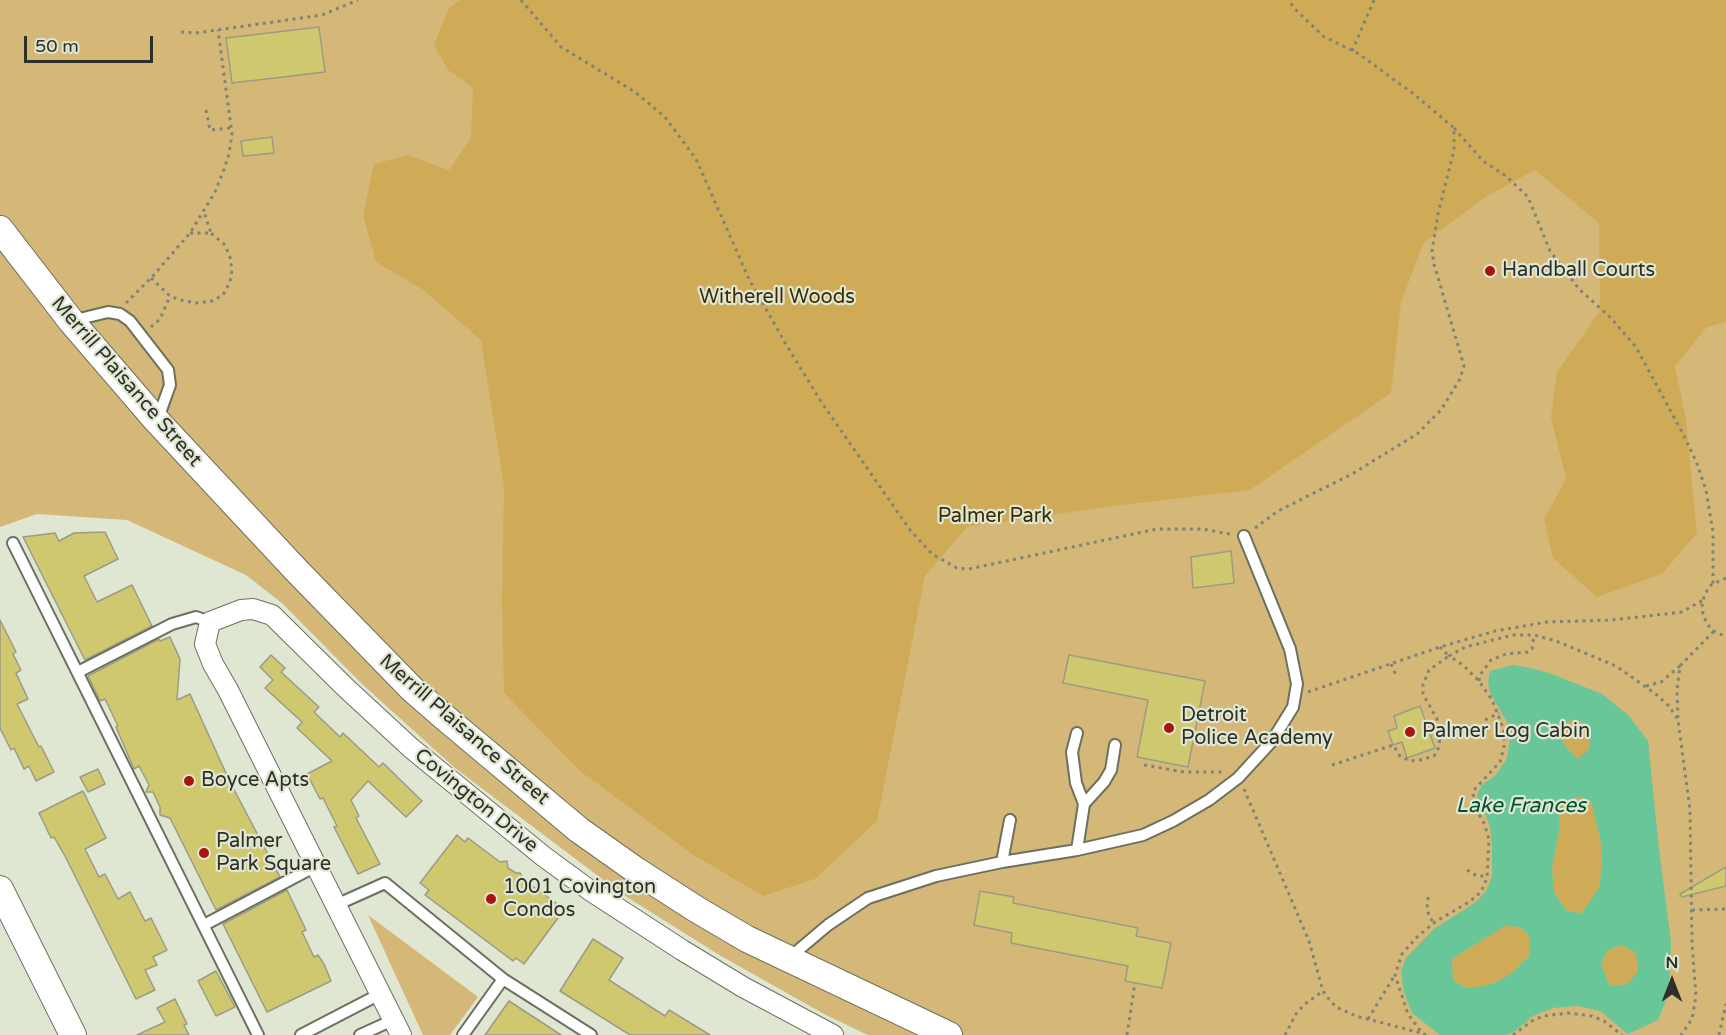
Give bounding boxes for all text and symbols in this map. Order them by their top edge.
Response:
scale bar [27,24,156,62]
text: 50 m [35,35,79,57]
place label: Handball Courts [1502,259,1655,283]
marker: Handball Courts [1483,264,1497,278]
park label: Witherell Woods [699,286,855,310]
street label: Merrill Plaisance Street [46,292,206,472]
park label: Palmer Park [938,505,1052,529]
street label: Merrill Plaisance Street [374,650,554,810]
place label: Detroit Police Academy [1181,704,1333,751]
place label: Palmer Log Cabin [1422,720,1590,744]
marker: Detroit Police Academy [1162,721,1176,735]
marker: Palmer Log Cabin [1403,725,1417,739]
street label: Covington Drive [409,744,543,858]
place label: Boyce Apts [201,769,309,793]
marker: Boyce Apts [182,774,196,788]
water label: Lake Frances [1456,793,1586,819]
place label: Palmer Park Square [216,830,331,877]
marker: Palmer Park Square [197,846,211,860]
place label: 1001 Covington Condos [503,876,656,923]
marker: 1001 Covington Condos [484,892,498,906]
north arrow [1642,951,1702,1011]
text: N [1666,953,1678,973]

